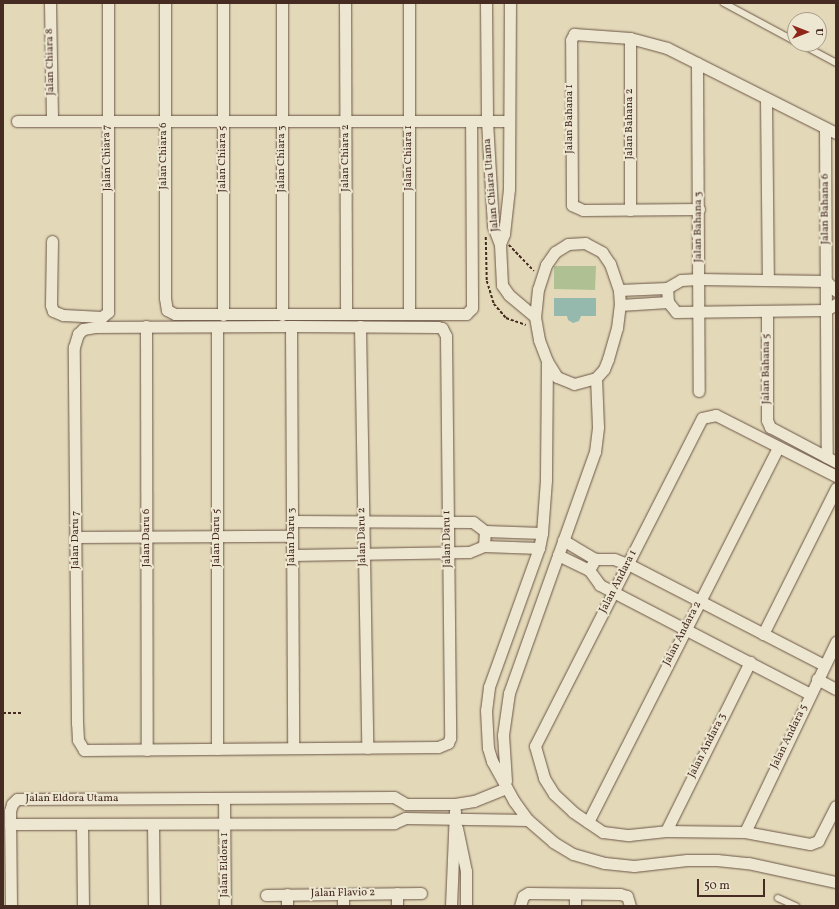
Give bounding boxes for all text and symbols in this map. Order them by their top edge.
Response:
north arrow [787,12,827,52]
street label: Jalan Chiara 8 [44,28,58,96]
text: U [811,28,826,36]
street label: Jalan Bahana 1 [563,84,577,154]
street label: Jalan Bahana 2 [623,88,637,160]
street label: Jalan Chiara 6 [157,122,171,190]
street label: Jalan Chiara 7 [101,124,115,192]
street label: Jalan Chiara 2 [339,124,353,192]
street label: Jalan Chiara 3 [275,125,289,193]
street label: Jalan Chiara 1 [402,125,416,191]
street label: Jalan Chiara 5 [216,126,230,192]
street label: Jalan Chiara Utama [481,138,503,232]
street label: Jalan Bahana 6 [819,174,833,244]
street label: Jalan Bahana 3 [692,192,706,262]
street label: Jalan Bahana 5 [760,334,774,404]
street label: Jalan Daru 2 [356,507,370,567]
street label: Jalan Daru 3 [285,508,299,566]
street label: Jalan Daru 6 [140,509,154,567]
street label: Jalan Daru 5 [210,509,224,567]
street label: Jalan Daru 1 [441,510,455,568]
street label: Jalan Daru 7 [69,511,83,569]
street label: Jalan Andara 1 [597,548,641,616]
street label: Jalan Andara 2 [661,599,705,669]
street label: Jalan Andara 5 [769,703,811,771]
street label: Jalan Andara 3 [686,712,730,780]
street label: Jalan Eldora Utama [26,792,118,806]
street label: Jalan Eldora 1 [218,832,232,898]
scale bar [699,871,767,897]
text: 50 m [704,878,730,894]
street label: Jalan Flavio 2 [311,887,375,901]

